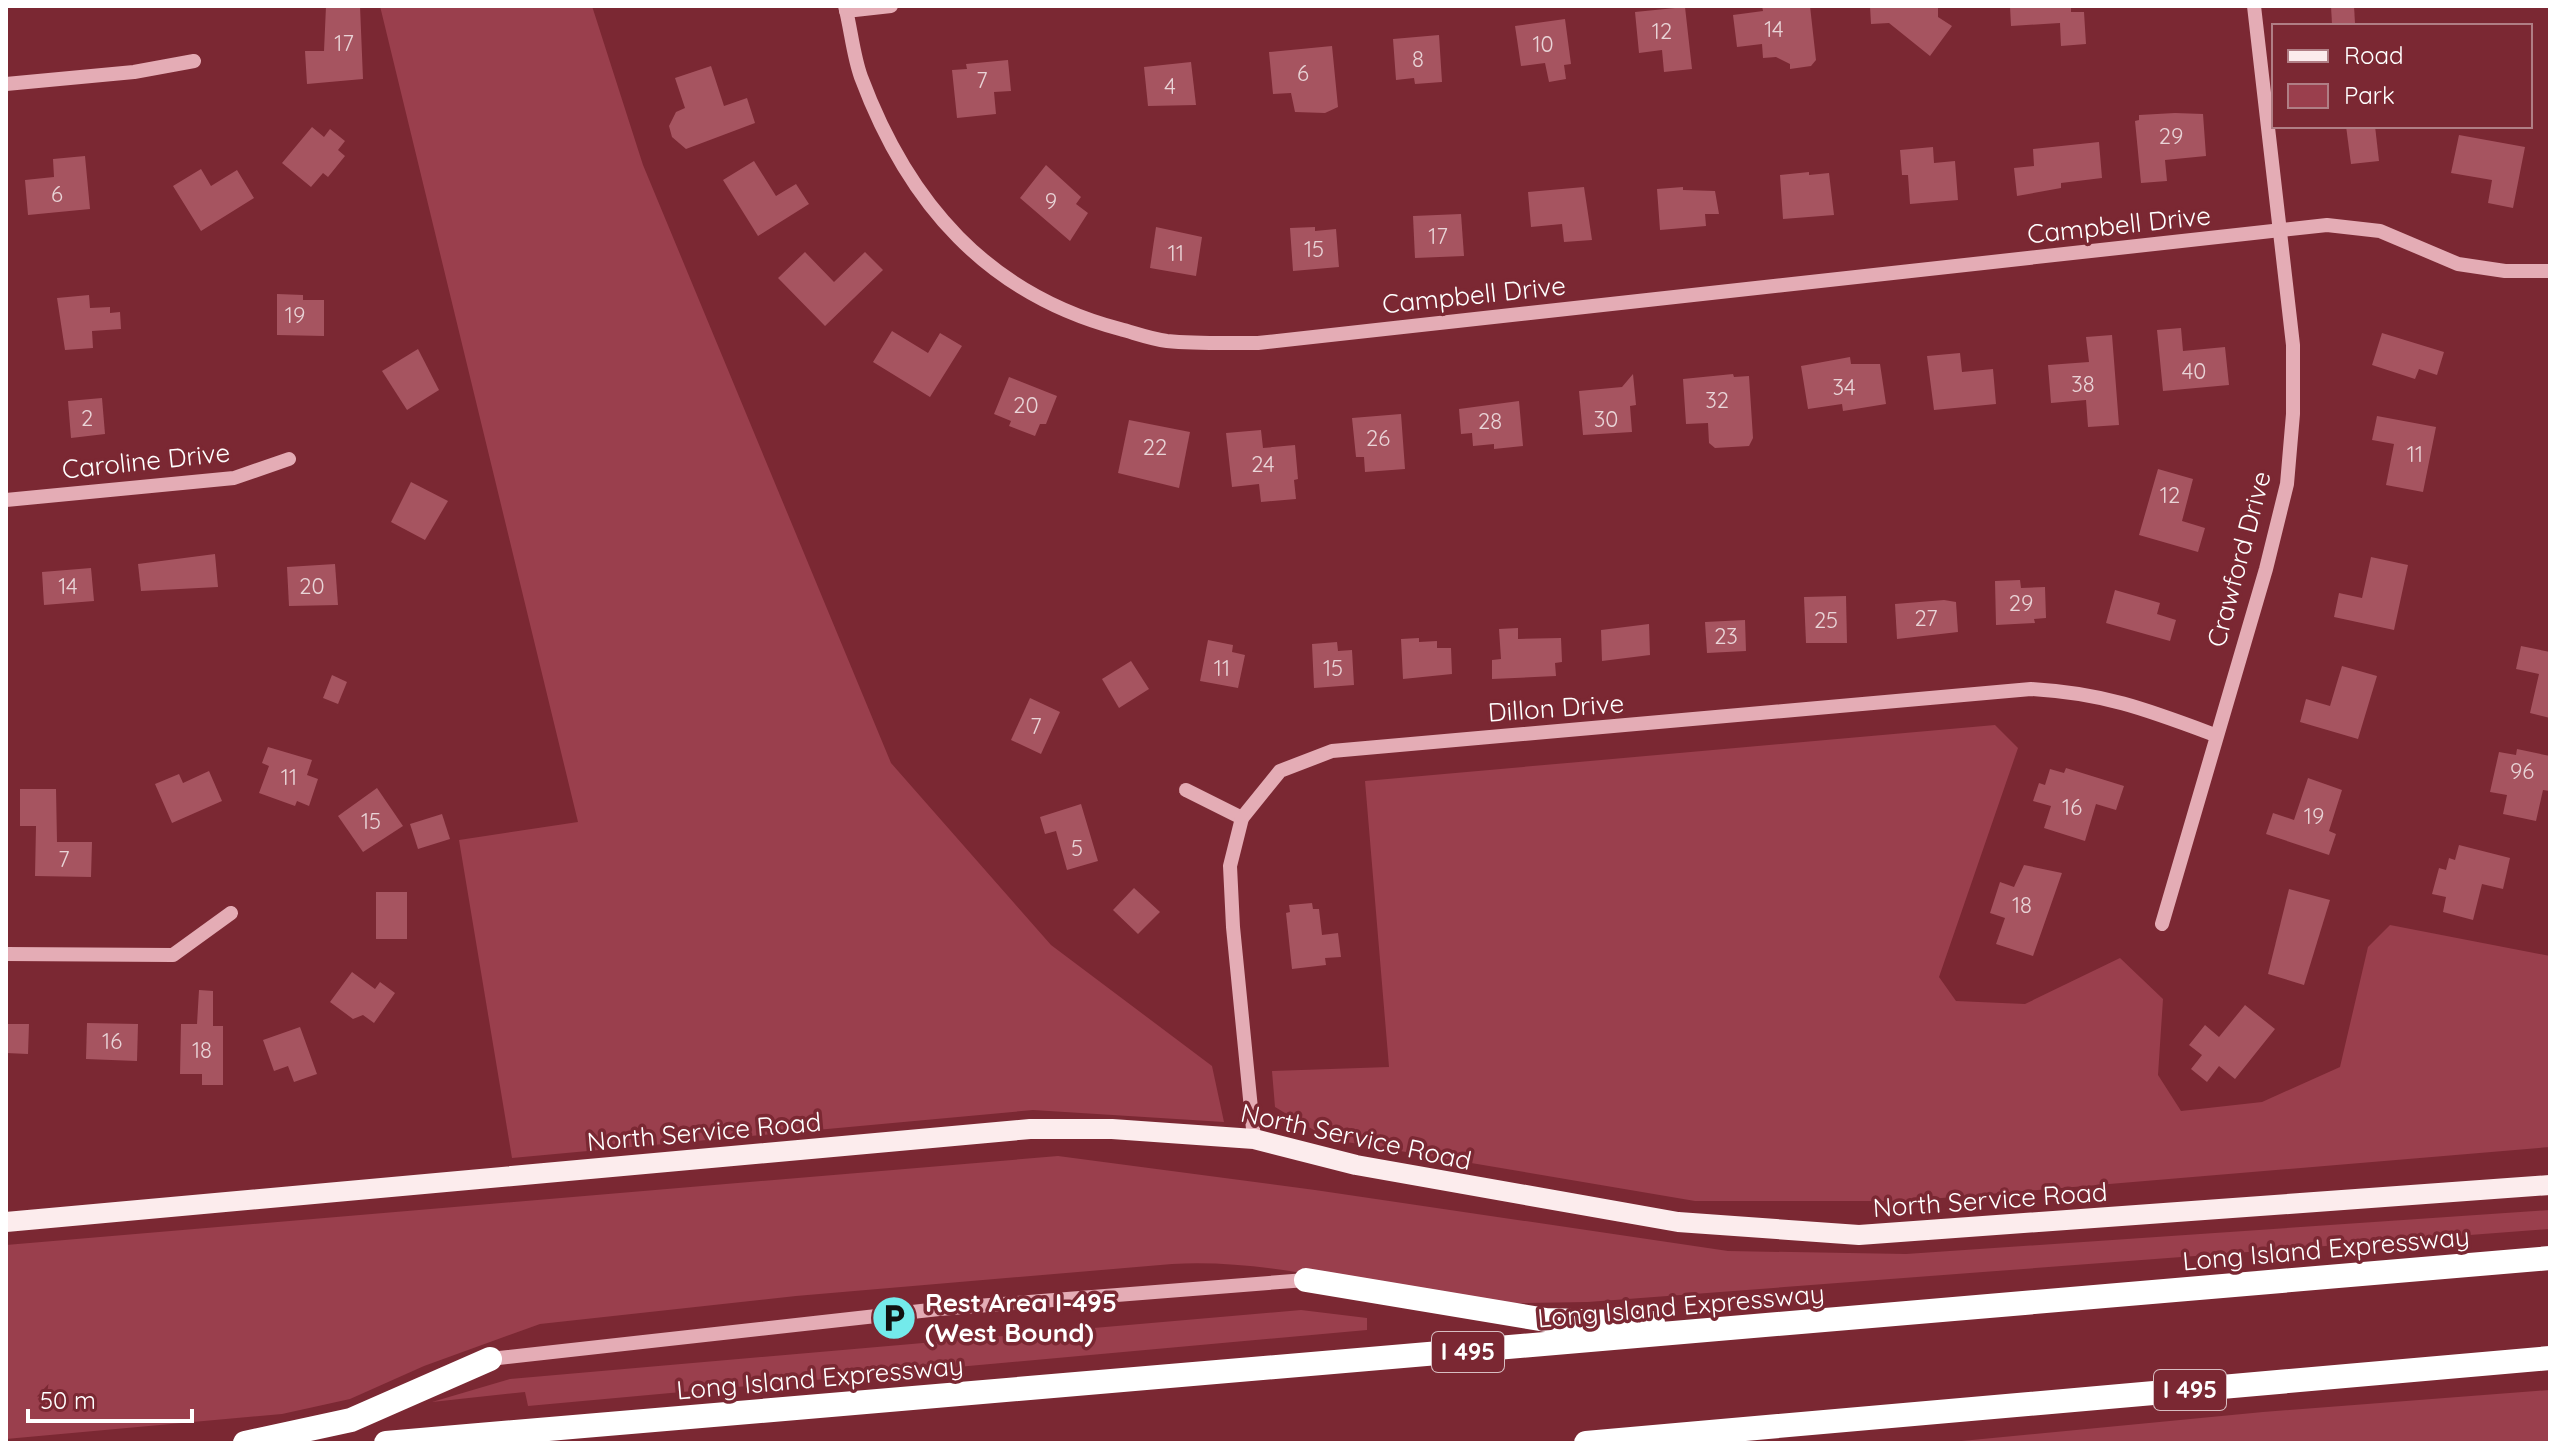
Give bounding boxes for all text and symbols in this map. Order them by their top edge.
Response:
house number: 14 [1764,15,1784,43]
house number: 12 [1652,17,1672,45]
legend [2272,24,2532,128]
house number: 17 [334,29,354,57]
house number: 10 [1532,30,1554,58]
text: Road [2344,40,2404,70]
house number: 8 [1412,45,1424,73]
house number: 6 [1297,59,1309,87]
house number: 7 [976,66,988,94]
house number: 4 [1164,72,1176,100]
text: Park [2344,80,2395,110]
house number: 29 [2159,122,2183,150]
house number: 6 [51,180,63,208]
house number: 9 [1045,187,1057,215]
street label: Campbell Drive [2026,198,2212,251]
house number: 17 [1428,222,1448,250]
house number: 15 [1304,235,1324,263]
house number: 11 [1168,239,1184,267]
street label: Campbell Drive [1381,268,1567,321]
house number: 19 [285,301,305,329]
house number: 40 [2182,357,2206,385]
house number: 38 [2071,370,2095,398]
house number: 34 [1832,373,1856,401]
house number: 32 [1705,386,1729,414]
house number: 20 [1013,391,1039,419]
house number: 2 [81,404,93,432]
house number: 30 [1594,405,1618,433]
house number: 28 [1478,407,1502,435]
house number: 26 [1366,424,1390,452]
house number: 22 [1143,433,1167,461]
street label: Caroline Drive [60,435,232,486]
house number: 11 [2407,440,2423,468]
house number: 24 [1251,450,1275,478]
street label: Crawford Drive [2199,467,2278,650]
house number: 12 [2160,481,2180,509]
house number: 14 [58,572,78,600]
house number: 20 [299,572,325,600]
house number: 29 [2009,589,2033,617]
house number: 27 [1914,604,1938,632]
house number: 25 [1814,606,1838,634]
house number: 23 [1714,622,1738,650]
house number: 11 [1214,654,1230,682]
house number: 15 [1323,654,1343,682]
street label: Dillon Drive [1487,686,1625,729]
house number: 7 [1030,712,1042,740]
house number: 96 [2510,757,2534,785]
house number: 11 [281,763,297,791]
house number: 16 [2062,793,2082,821]
house number: 19 [2304,802,2324,830]
house number: 15 [361,807,381,835]
house number: 5 [1071,834,1083,862]
house number: 7 [58,845,70,873]
house number: 18 [2012,891,2032,919]
house number: 16 [102,1027,122,1055]
house number: 18 [192,1036,212,1064]
street label: North Service Road [1238,1096,1474,1177]
street label: North Service Road [585,1105,822,1158]
street label: North Service Road [1872,1175,2108,1224]
street label: Long Island Expressway [2181,1220,2471,1277]
street label: Long Island Expressway [1536,1277,1826,1334]
place label: Rest Area I-495 (West Bound) [925,1286,1117,1349]
parking icon: Rest Area I-495 (West Bound) [870,1294,918,1342]
road number: I 495 [1432,1332,1504,1372]
street label: Long Island Expressway [675,1349,965,1406]
road number: I 495 [2154,1370,2226,1410]
scale bar [28,1373,192,1423]
text: 50 m [40,1385,96,1415]

